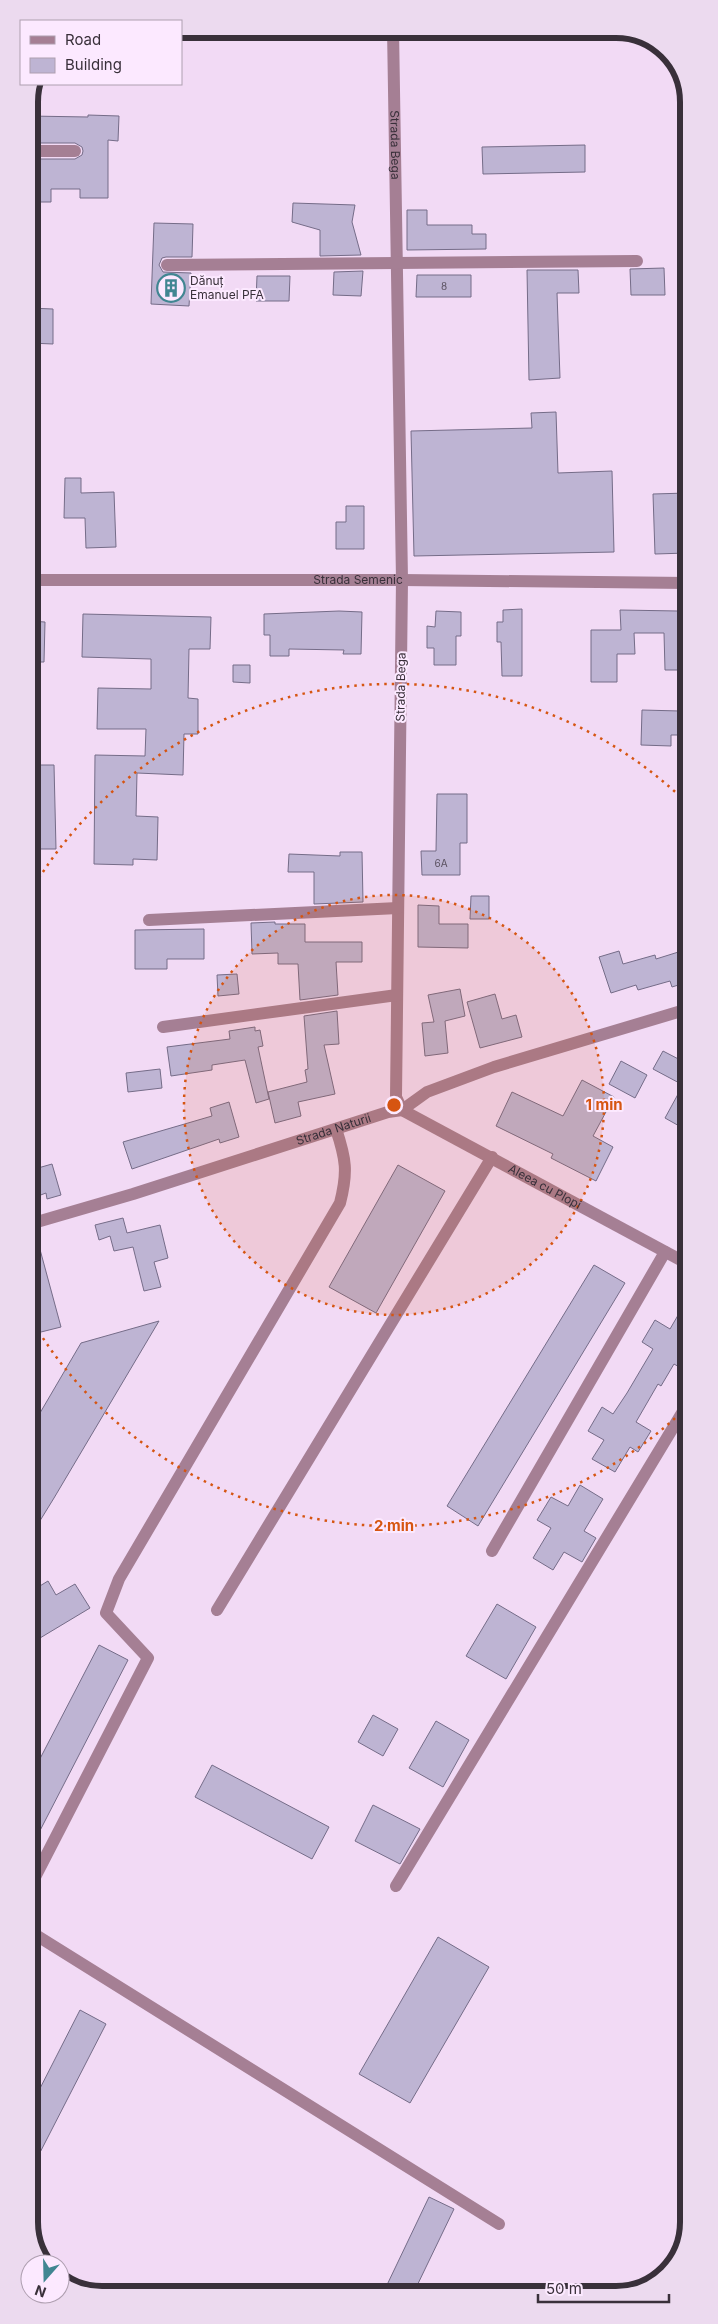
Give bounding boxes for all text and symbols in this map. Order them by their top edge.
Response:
legend [20,20,182,85]
text: Road [65,30,101,49]
text: Building [65,55,122,74]
street label: Strada Bega [387,110,403,180]
building icon: Dănuț Emanuel PFA [156,273,186,303]
place label: Dănuț Emanuel PFA [190,273,264,302]
house number: 8 [441,280,447,292]
street label: Strada Semenic [313,572,403,587]
street label: Strada Bega [392,652,409,722]
house number: 6A [434,857,448,869]
text: 1 min [585,1095,623,1114]
centre of rings [385,1096,403,1114]
street label: Strada Naturii [294,1110,373,1148]
street label: Aleea cu Plopi [506,1161,584,1212]
text: 2 min [374,1516,414,1535]
north arrow [20,2254,70,2304]
scale bar [538,2272,669,2304]
text: 50 m [546,2279,582,2298]
text: N [32,2282,48,2301]

